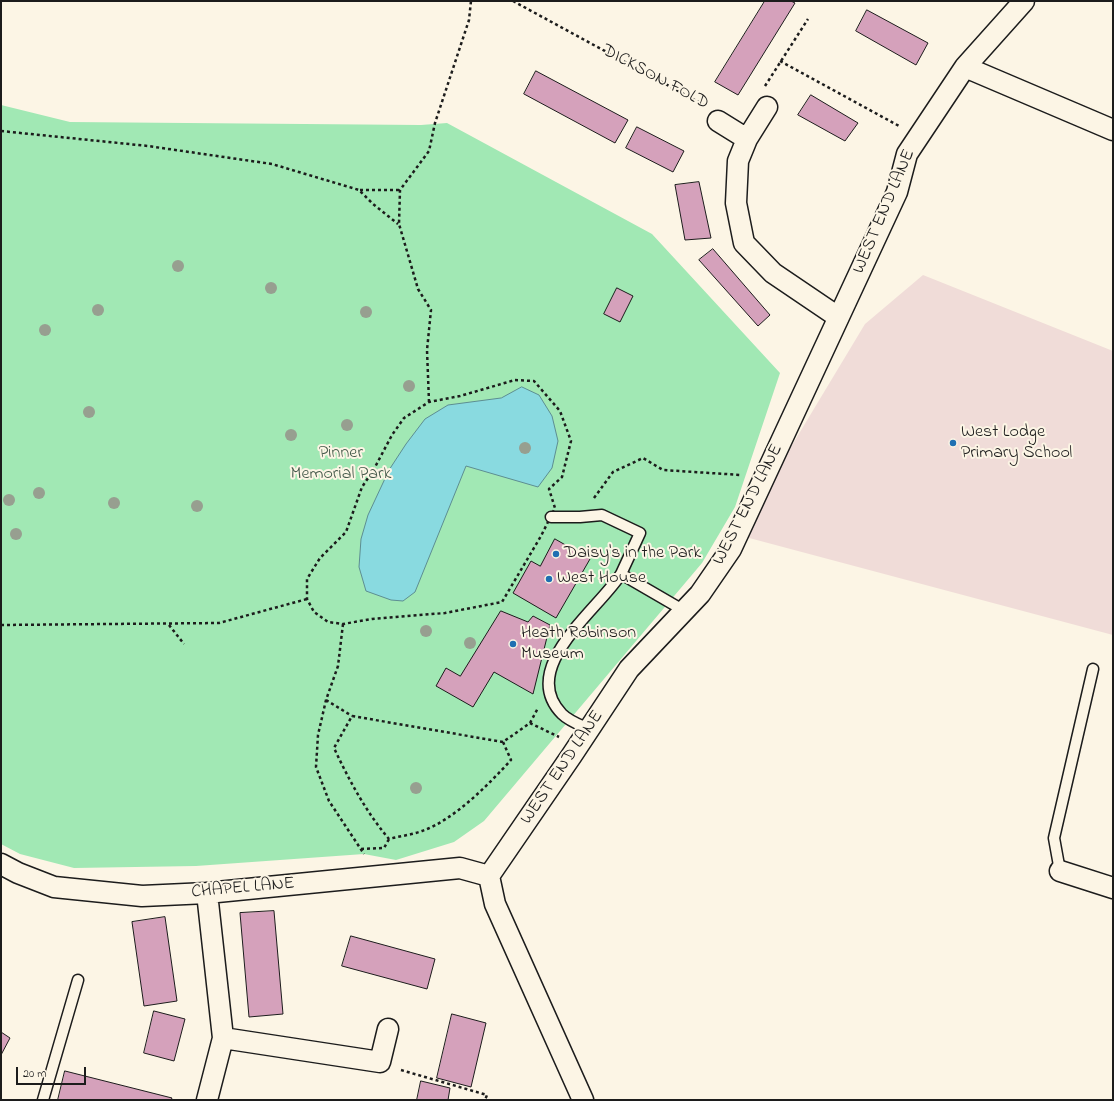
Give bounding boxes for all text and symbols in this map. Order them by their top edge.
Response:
street label: DICKSON FOLD [598,41,712,115]
street label: WEST END LANE [849,147,921,277]
place label: West Lodge Primary School [961,422,1072,464]
marker: West Lodge Primary School [948,438,958,448]
street label: WEST END LANE [709,441,789,569]
park label: Pinner Memorial Park [291,443,391,486]
place label: Daisy's in the Park [564,543,701,565]
marker: Daisy's in the Park [551,549,561,559]
place label: West House [557,568,646,590]
marker: West House [544,574,554,584]
place label: Heath Robinson Museum [521,623,636,666]
marker: Heath Robinson Museum [508,639,518,649]
street label: WEST END LANE [517,707,609,829]
street label: CHAPEL LANE [190,874,296,904]
scale bar [18,1059,88,1085]
text: 20 m [23,1065,46,1083]

